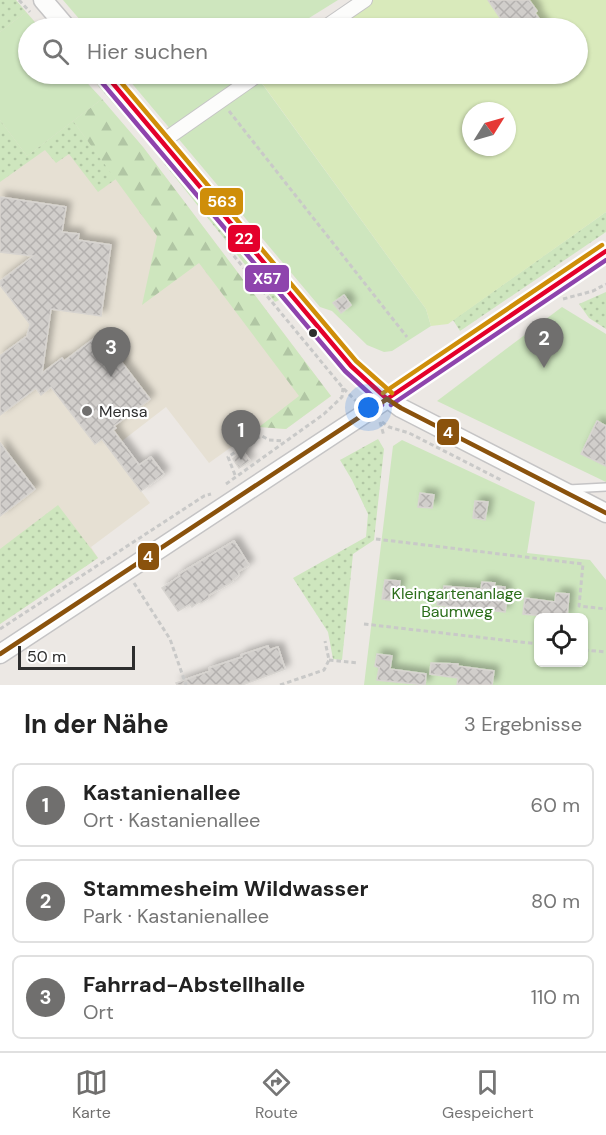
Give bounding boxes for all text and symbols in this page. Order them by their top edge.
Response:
search box [18,18,588,84]
icon: search [39,35,72,68]
text: Hier suchen [87,37,208,66]
north arrow [462,102,516,156]
line badge: 563 [199,187,244,216]
text: 563 [207,191,237,212]
line badge: 22 [227,224,261,253]
text: 22 [235,228,253,249]
line badge: X57 [244,264,290,293]
text: X57 [253,268,282,289]
pin: 2 [524,318,564,368]
unlabelled marker [307,327,319,339]
pin: 3 [92,328,130,377]
your location [354,393,383,422]
place label: Mensa [99,401,147,422]
marker: Mensa [80,404,94,418]
pin: 1 [222,410,260,460]
line badge: 4 [436,418,460,446]
text: 4 [443,422,453,443]
line badge: 4 [137,542,160,571]
text: 4 [143,546,153,567]
park label: Kleingartenanlage Baumweg [392,583,522,622]
map controls [534,613,588,667]
button: locate [534,613,588,667]
scale bar [18,643,135,670]
text: 50 m [27,646,66,667]
text: In der Nähe [24,707,169,741]
text: 3 Ergebnisse [464,711,582,737]
text: Kastanienallee [83,778,241,807]
text: 1 [42,792,49,818]
text: 60 m [531,792,580,818]
text: Ort · Kastanienallee [83,807,260,833]
text: Stammesheim Wildwasser [83,874,369,903]
text: 2 [40,888,51,914]
text: 80 m [531,888,580,914]
text: Park · Kastanienallee [83,903,269,929]
text: Fahrrad-Abstellhalle [83,970,305,999]
text: 3 [39,984,52,1010]
text: 110 m [531,984,580,1010]
text: Ort [83,999,114,1025]
tab: Karte [72,1066,111,1123]
tab: Route [255,1066,298,1123]
tab: Gespeichert [442,1066,534,1123]

